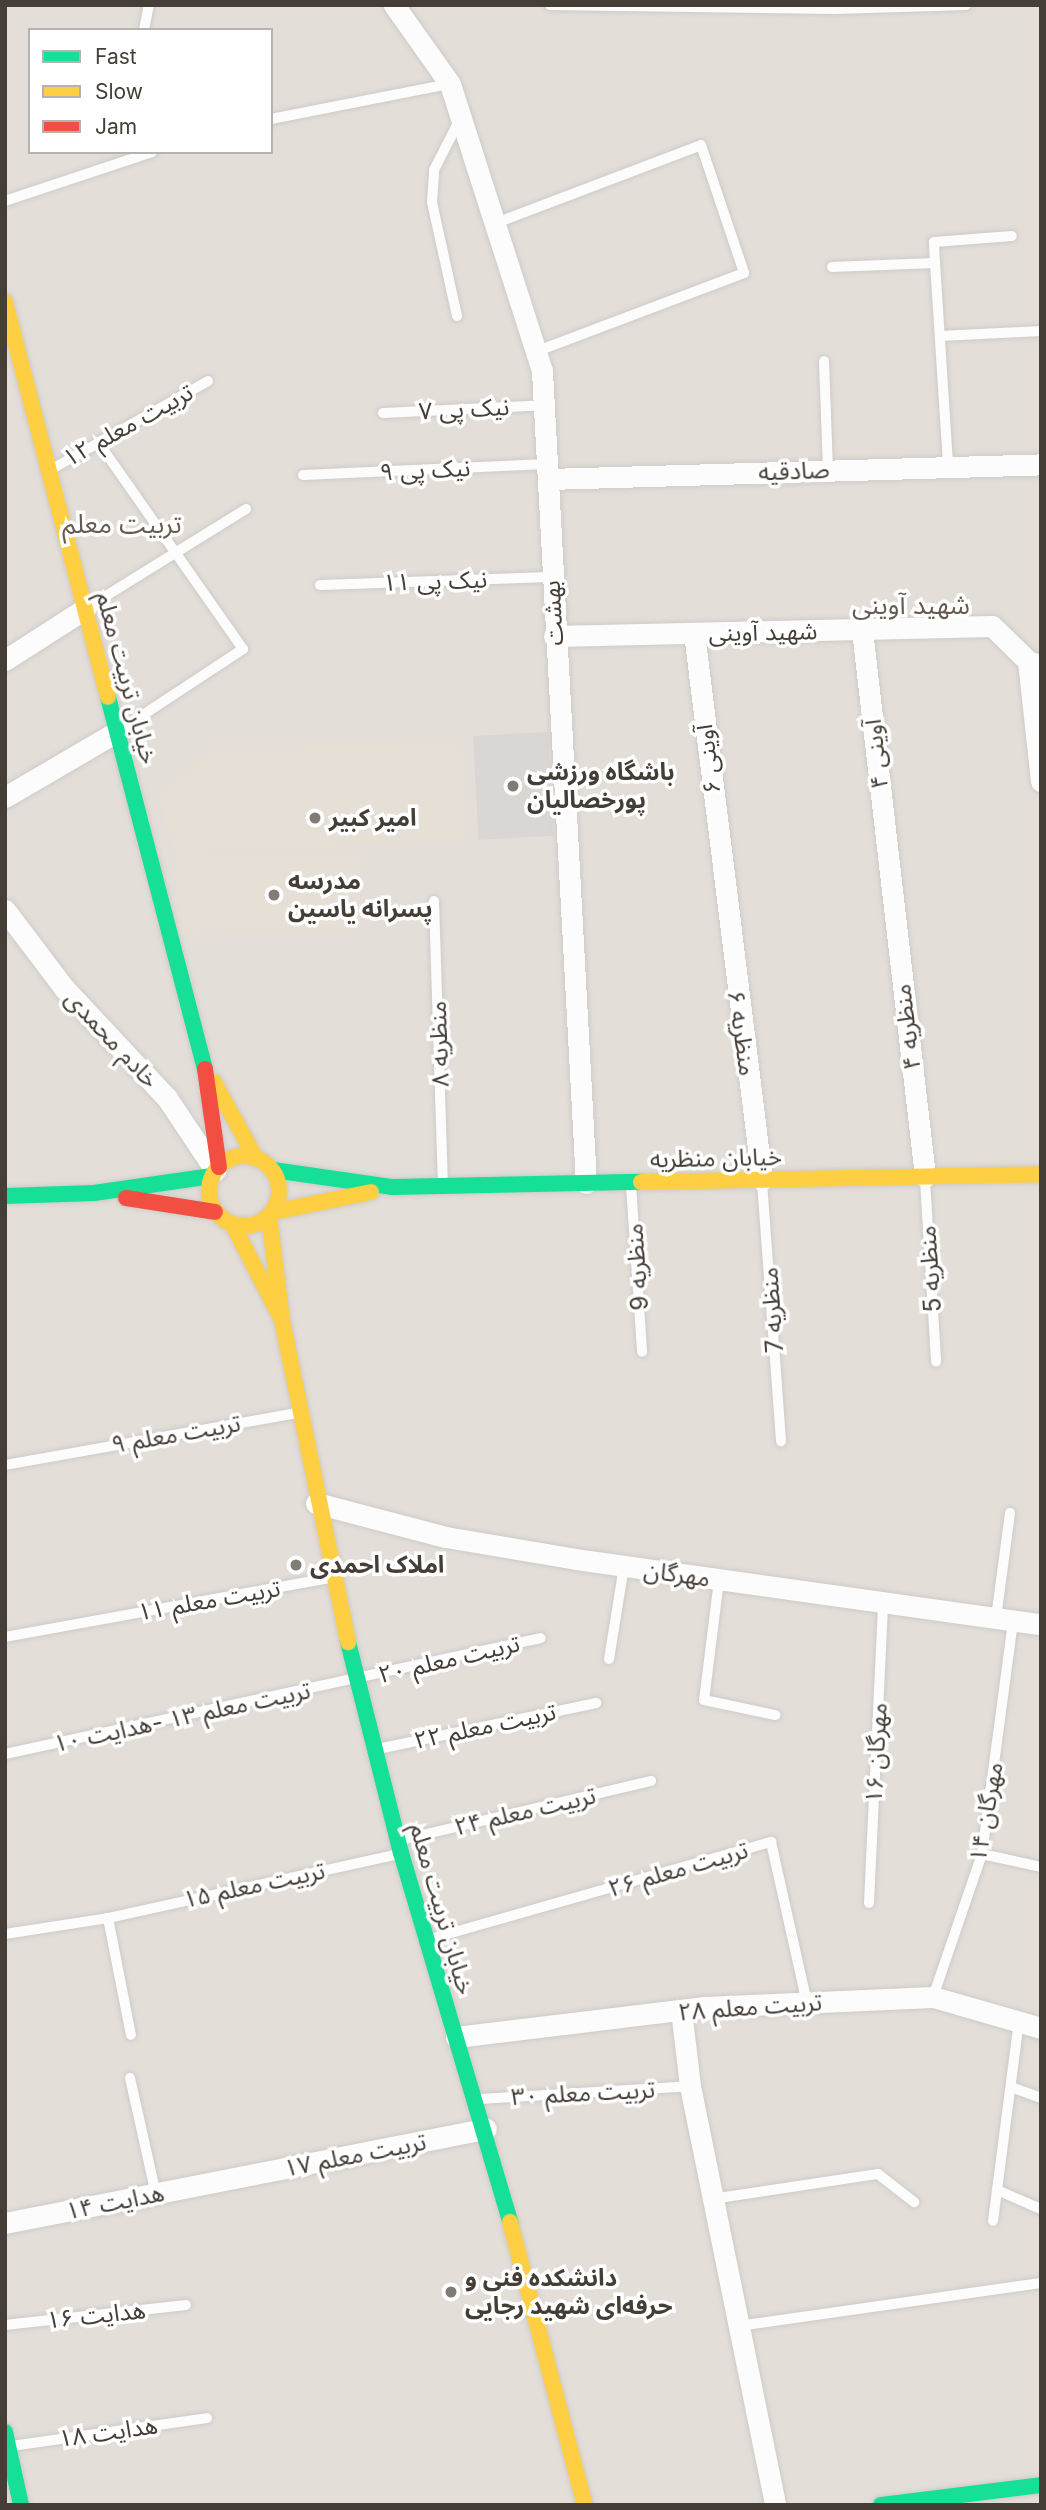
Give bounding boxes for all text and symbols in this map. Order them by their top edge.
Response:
legend [28,28,273,154]
text: Fast [95,44,137,69]
text: Slow [95,79,143,104]
text: Jam [95,114,137,139]
street label: تربیت معلم ۱۲ [58,377,198,473]
street label: نیک پی ۷ [418,392,510,426]
street label: نیک پی ۹ [379,453,471,487]
street label: صادقیه [758,455,830,487]
district label: تربیت معلم [62,508,182,540]
street label: نیک پی ۱۱ [382,565,488,597]
street label: بهشت [537,580,569,646]
street label: خیابان تربیت معلم [90,589,164,767]
district label: شهید آوینی [852,589,970,621]
street label: شهید آوینی [708,617,818,647]
street label: آوینی ۴ [858,718,894,790]
street label: آوینی ۶ [689,723,727,795]
place label: باشگاه ورزشی پورخصالیان [527,758,675,814]
marker: باشگاه ورزشی پورخصالیان [505,778,521,794]
place label: امیر کبیر [329,804,417,832]
marker: امیر کبیر [307,810,323,826]
place label: مدرسه پسرانه یاسین [288,867,433,923]
marker: مدرسه پسرانه یاسین [266,887,282,903]
street label: منظریه ۴ [887,983,927,1071]
street label: خادم محمدی [59,984,165,1094]
street label: منظریه ۶ [722,988,762,1078]
street label: منظریه ۸ [423,1001,455,1087]
street label: خیابان منظریه [650,1142,782,1174]
street label: منظریه 9 [620,1223,654,1311]
street label: منظریه 5 [913,1225,947,1313]
street label: منظریه 7 [755,1266,789,1354]
street label: تربیت معلم ۹ [109,1408,243,1460]
place label: املاک احمدی [310,1551,444,1579]
street label: مهرگان [642,1555,712,1593]
marker: املاک احمدی [288,1557,304,1573]
street label: تربیت معلم ۱۱ [135,1573,283,1627]
street label: تربیت معلم ۲۰ [375,1629,523,1689]
street label: تربیت معلم ۱۳ -هدایت ۱۰ [51,1676,313,1758]
street label: تربیت معلم ۲۲ [411,1697,559,1755]
street label: مهرگان ۱۶ [859,1702,893,1804]
street label: مهرگان ۱۴ [963,1760,1009,1864]
street label: تربیت معلم ۲۴ [451,1781,599,1841]
street label: خیابان تربیت معلم [404,1820,480,1998]
street label: تربیت معلم ۲۶ [605,1835,751,1903]
street label: تربیت معلم ۱۵ [180,1856,328,1914]
street label: تربیت معلم ۲۸ [677,1988,823,2026]
street label: تربیت معلم ۳۰ [510,2075,656,2111]
street label: تربیت معلم ۱۷ [281,2127,429,2183]
street label: هدایت ۱۴ [63,2178,167,2226]
place label: دانشکده فنی و حرفه‌ای شهید رجایی [465,2264,673,2320]
marker: دانشکده فنی و حرفه‌ای شهید رجایی [443,2284,459,2300]
street label: هدایت ۱۶ [45,2295,147,2335]
street label: هدایت ۱۸ [57,2411,159,2453]

